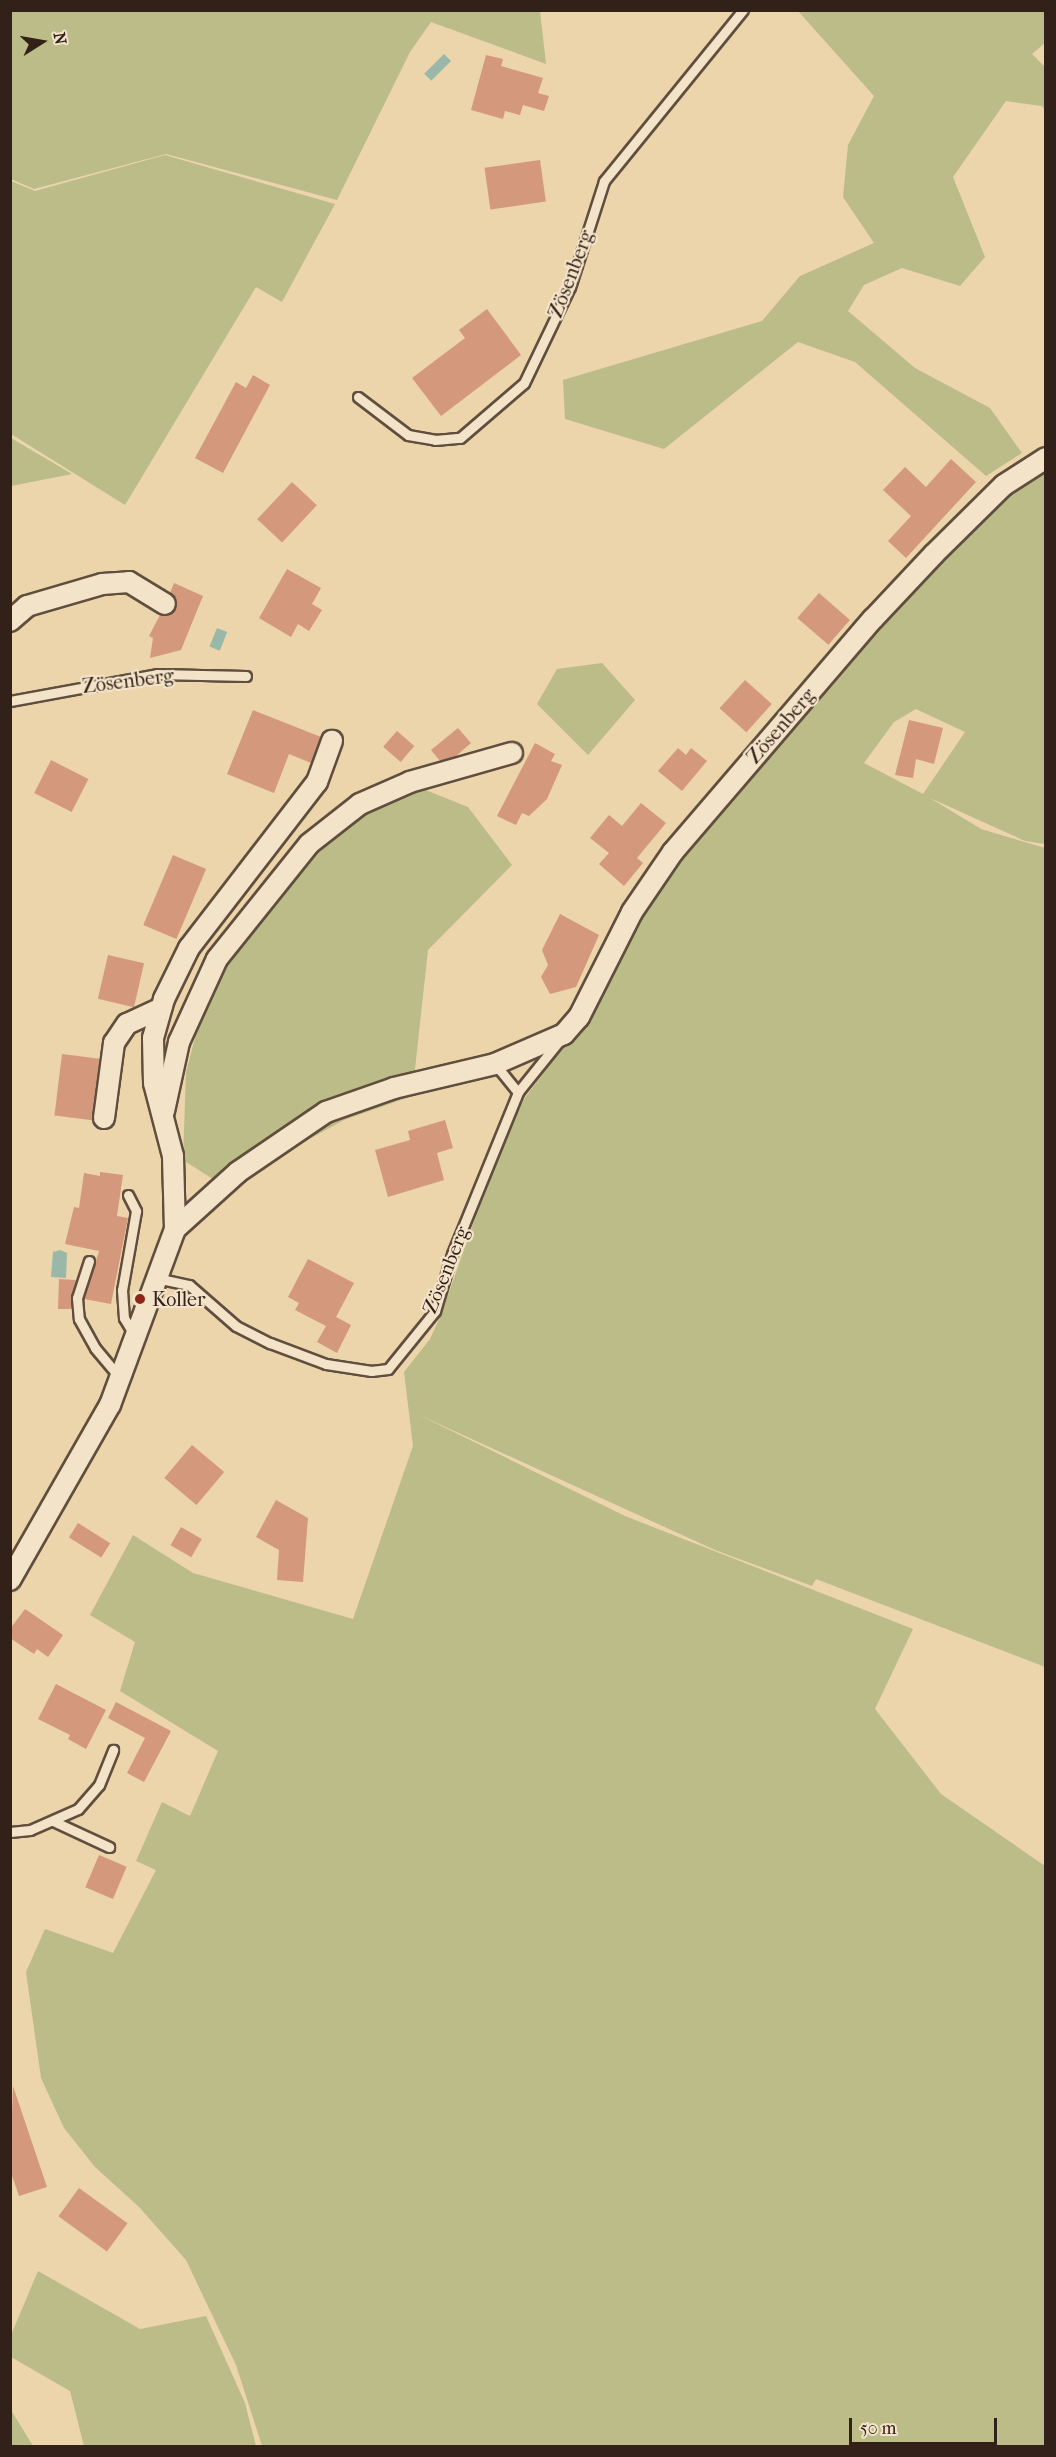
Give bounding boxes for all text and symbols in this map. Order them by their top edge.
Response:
north arrow [12,12,72,72]
text: N [50,31,71,46]
street label: Zösenberg [543,227,599,321]
street label: Zösenberg [81,663,175,699]
street label: Zösenberg [742,683,820,769]
street label: Zösenberg [418,1223,474,1317]
place label: Koller [152,1287,205,1311]
marker: Koller [133,1292,147,1306]
scale bar [852,2406,1000,2444]
text: 50 m [860,2418,896,2439]

